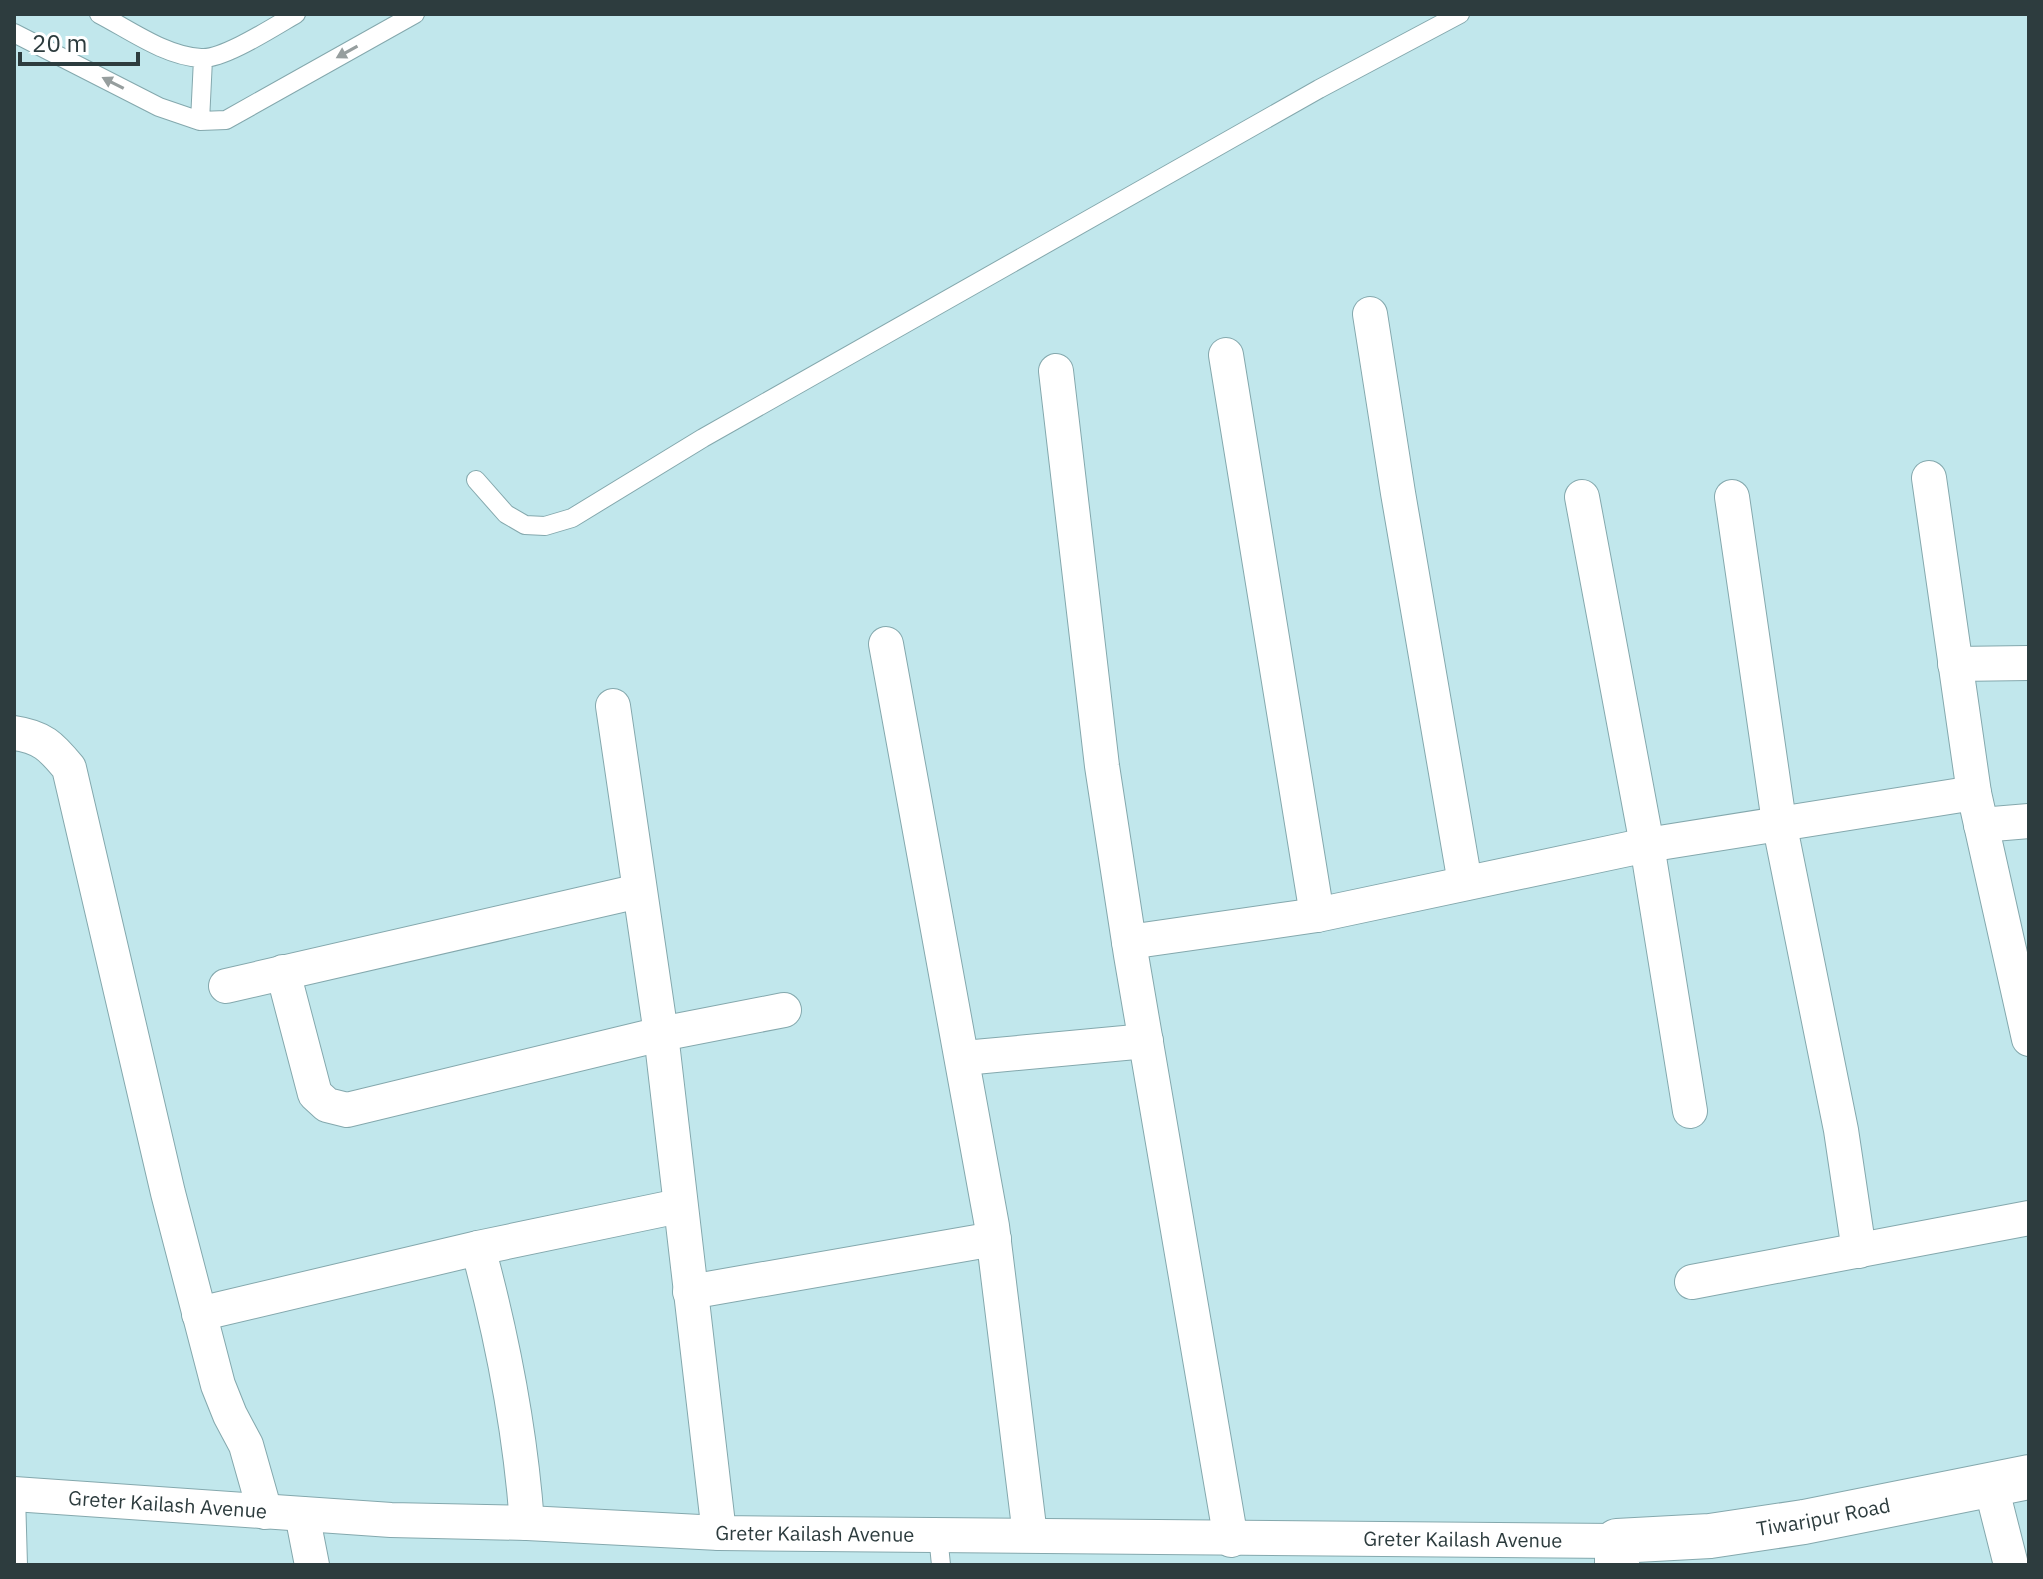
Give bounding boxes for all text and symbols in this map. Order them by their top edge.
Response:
scale bar [20,16,138,66]
text: 20 m [32,27,87,59]
one-way arrow [336,45,358,59]
one-way arrow [101,77,124,90]
street label: Greter Kailash Avenue [67,1484,268,1524]
street label: Tiwaripur Road [1754,1491,1893,1542]
street label: Greter Kailash Avenue [715,1519,914,1548]
street label: Greter Kailash Avenue [1363,1525,1562,1554]

